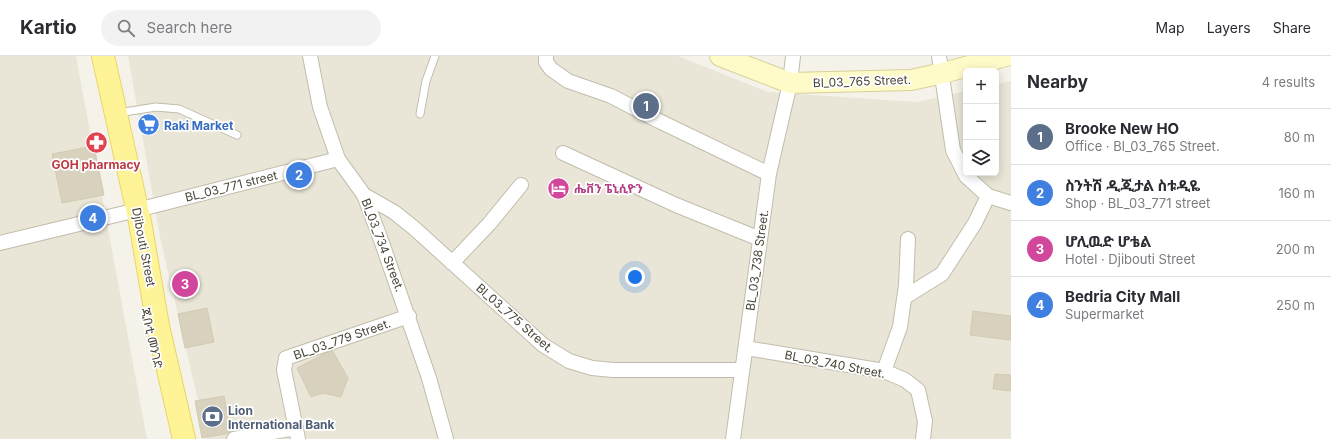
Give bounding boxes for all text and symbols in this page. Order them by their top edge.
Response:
search box [101,10,381,46]
text: Kartio [20,16,77,39]
icon: search [115,17,137,39]
text: Search here [147,18,232,37]
text: Map [1156,19,1185,36]
text: Layers [1207,19,1251,36]
text: Share [1273,19,1311,36]
map controls [963,68,999,176]
button: + [963,68,999,104]
street label: Bl_03_765 Street. [813,72,911,90]
text: Nearby [1027,72,1088,92]
text: 4 results [1262,74,1315,90]
pin: 1 [633,91,659,121]
button: − [963,104,999,140]
supermarket icon: Raki Market [136,112,162,138]
place label: Raki Market [164,118,234,133]
text: Brooke New HO [1065,119,1179,138]
text: 1 [1037,129,1043,145]
text: 80 m [1284,129,1315,145]
pharmacy icon: GOH pharmacy [83,130,109,156]
text: Office · Bl_03_765 Street. [1065,138,1220,154]
button: layers [963,140,999,176]
place label: GOH pharmacy [51,157,141,172]
pin: 2 [286,160,312,190]
street label: BL_03_771 street [183,167,279,205]
hotel icon: ሔቨን ፔኒሲዮን [545,175,571,201]
text: ስንትሽ ዲጂታል ስቱዲዬ [1065,176,1200,195]
place label: ሔቨን ፔኒሲዮን [574,181,643,196]
text: 2 [1036,185,1044,201]
text: 160 m [1278,185,1315,201]
text: Shop · BL_03_771 street [1065,195,1210,211]
street label: Bl_03_734 Street. [358,196,408,294]
pin: 4 [80,203,106,233]
street label: Djibouti Street [129,206,159,288]
street label: BL_03_738 Street. [742,208,772,312]
text: ሆሊዉድ ሆቴል [1065,232,1151,251]
text: 3 [1036,241,1044,257]
text: 200 m [1276,241,1315,257]
text: Hotel · Djibouti Street [1065,251,1195,267]
your location [625,267,645,287]
pin: 3 [172,269,198,299]
street label: Bl_03_775 Street. [473,280,557,356]
text: Bedria City Mall [1065,287,1180,306]
text: 4 [1036,297,1044,313]
text: 250 m [1276,297,1315,313]
street label: ጂቡቲ መንገድ [138,306,166,370]
text: Supermarket [1065,306,1144,322]
street label: BL_03_779 Street. [291,315,393,363]
street label: BL_03_740 Street. [783,347,887,381]
place label: Lion International Bank [228,403,335,432]
bank icon: Lion International Bank [200,404,226,430]

